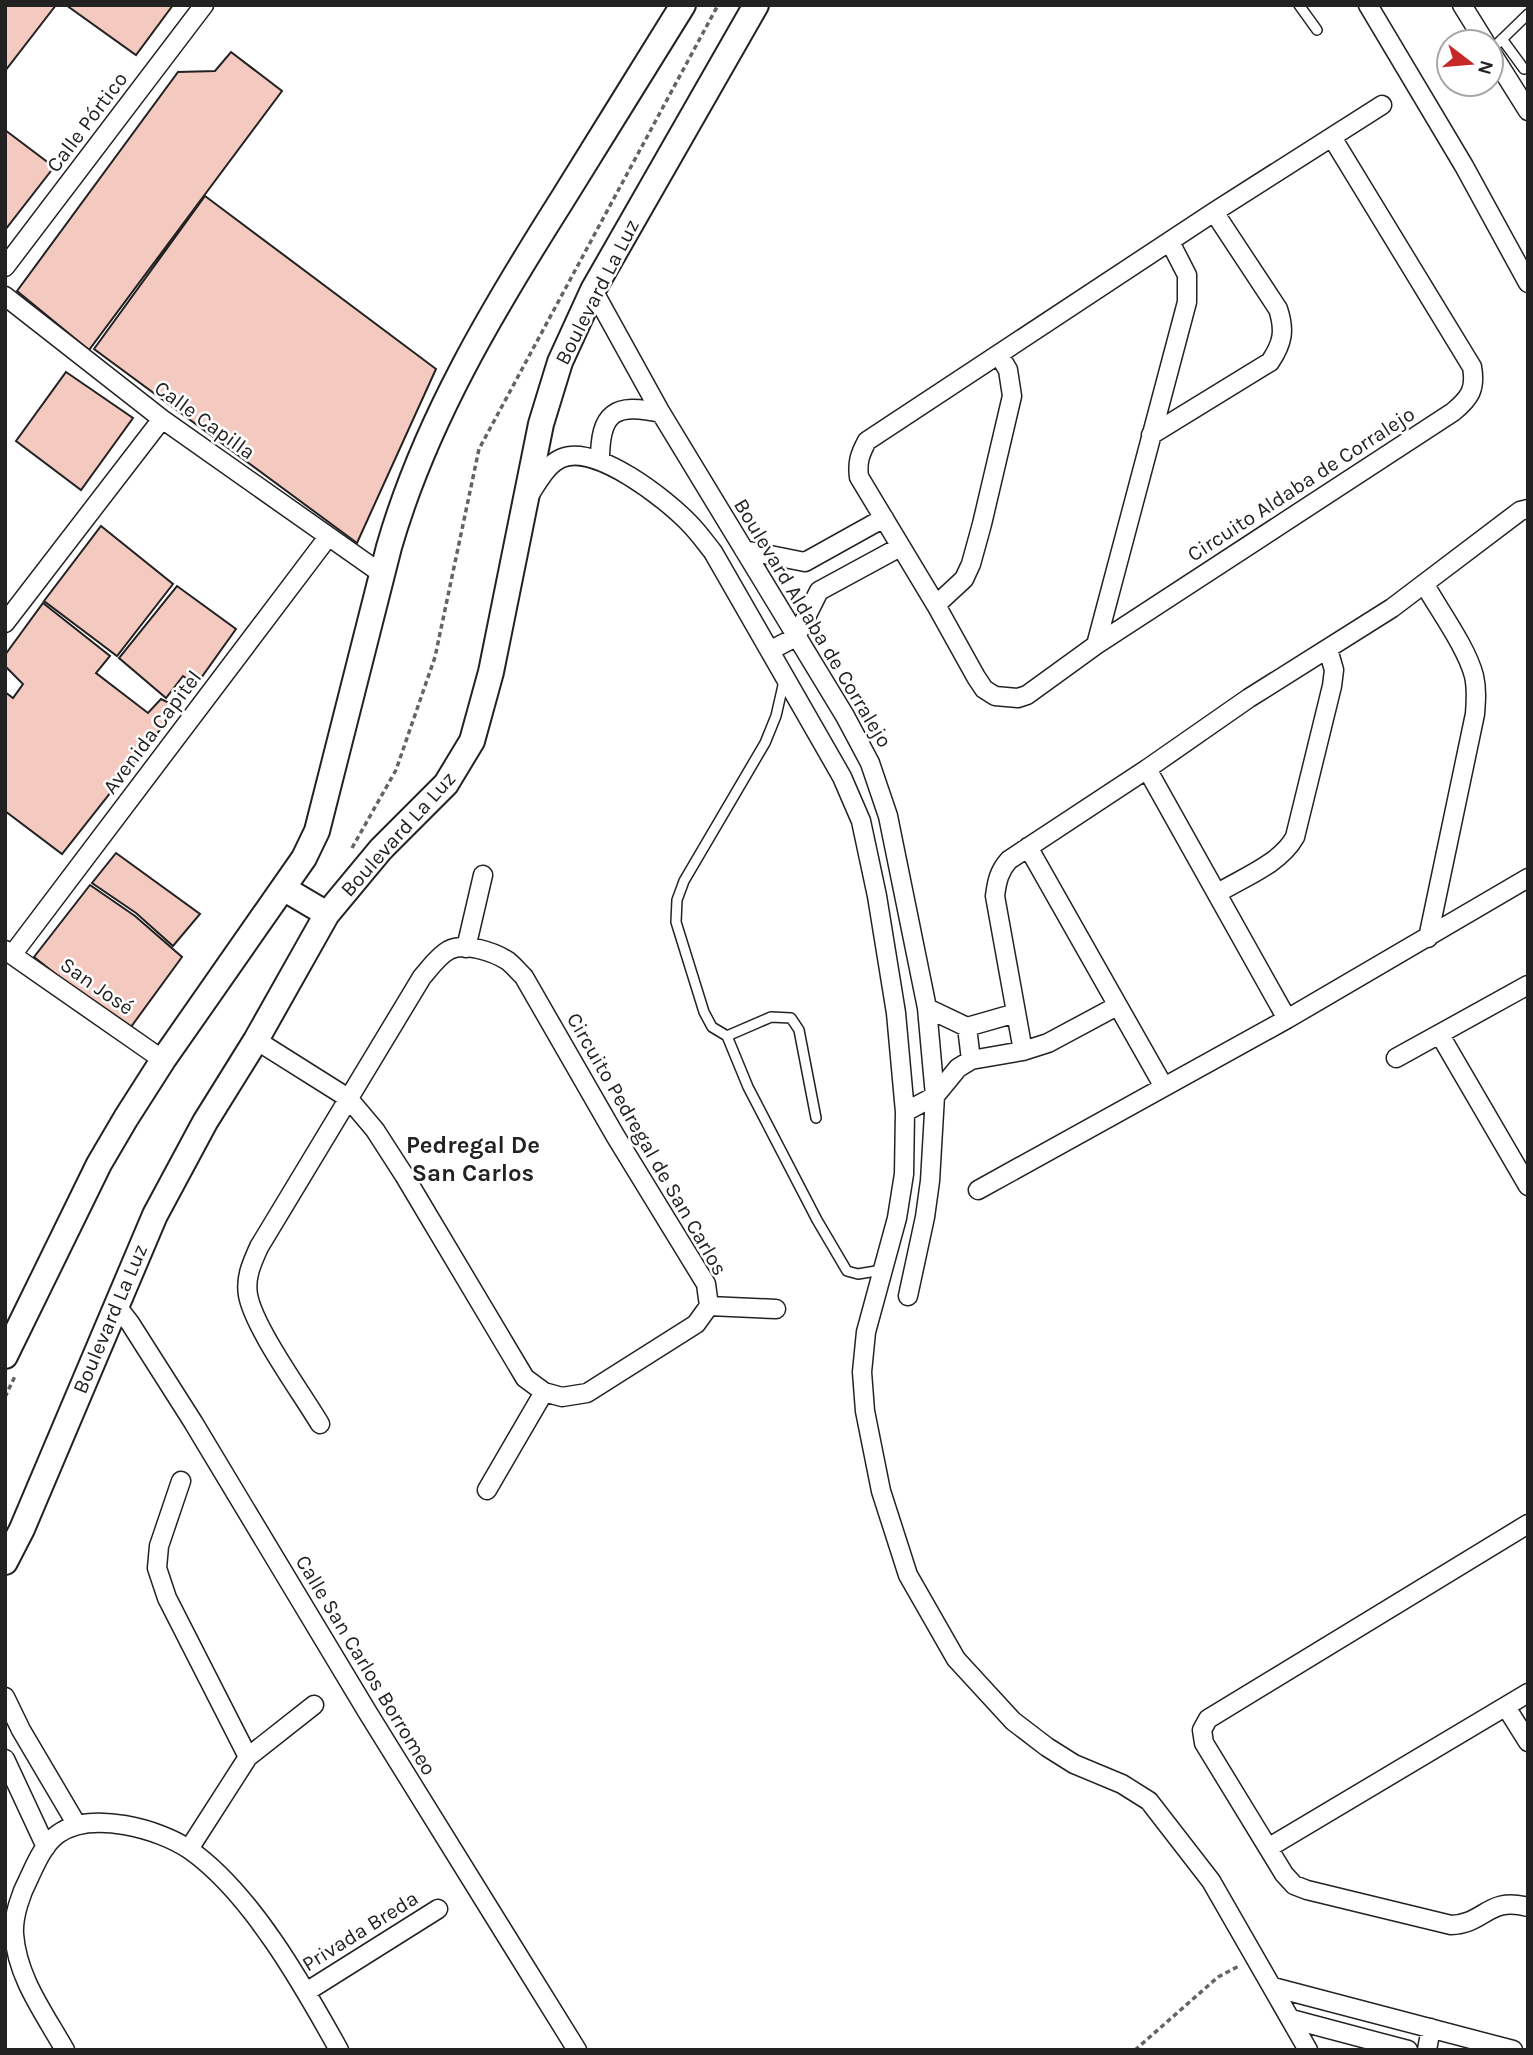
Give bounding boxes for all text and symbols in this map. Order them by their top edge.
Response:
north arrow [1435,28,1505,98]
text: N [1473,58,1498,77]
street label: Calle Pórtico [42,67,132,177]
street label: Boulevard La Luz [550,215,644,369]
street label: Calle Capilla [150,376,260,464]
street label: Circuito Aldaba de Corralejo [1183,402,1419,566]
street label: Boulevard Aldaba de Corralejo [729,494,897,752]
street label: Avenida Capitel [98,666,206,798]
street label: Boulevard La Luz [336,767,460,901]
street label: San José [56,952,138,1020]
street label: Circuito Pedregal de San Carlos [562,1009,732,1279]
district label: Pedregal De San Carlos [406,1131,540,1187]
street label: Boulevard La Luz [68,1241,152,1397]
street label: Calle San Carlos Borromeo [291,1551,441,1779]
street label: Privada Breda [298,1886,422,1976]

